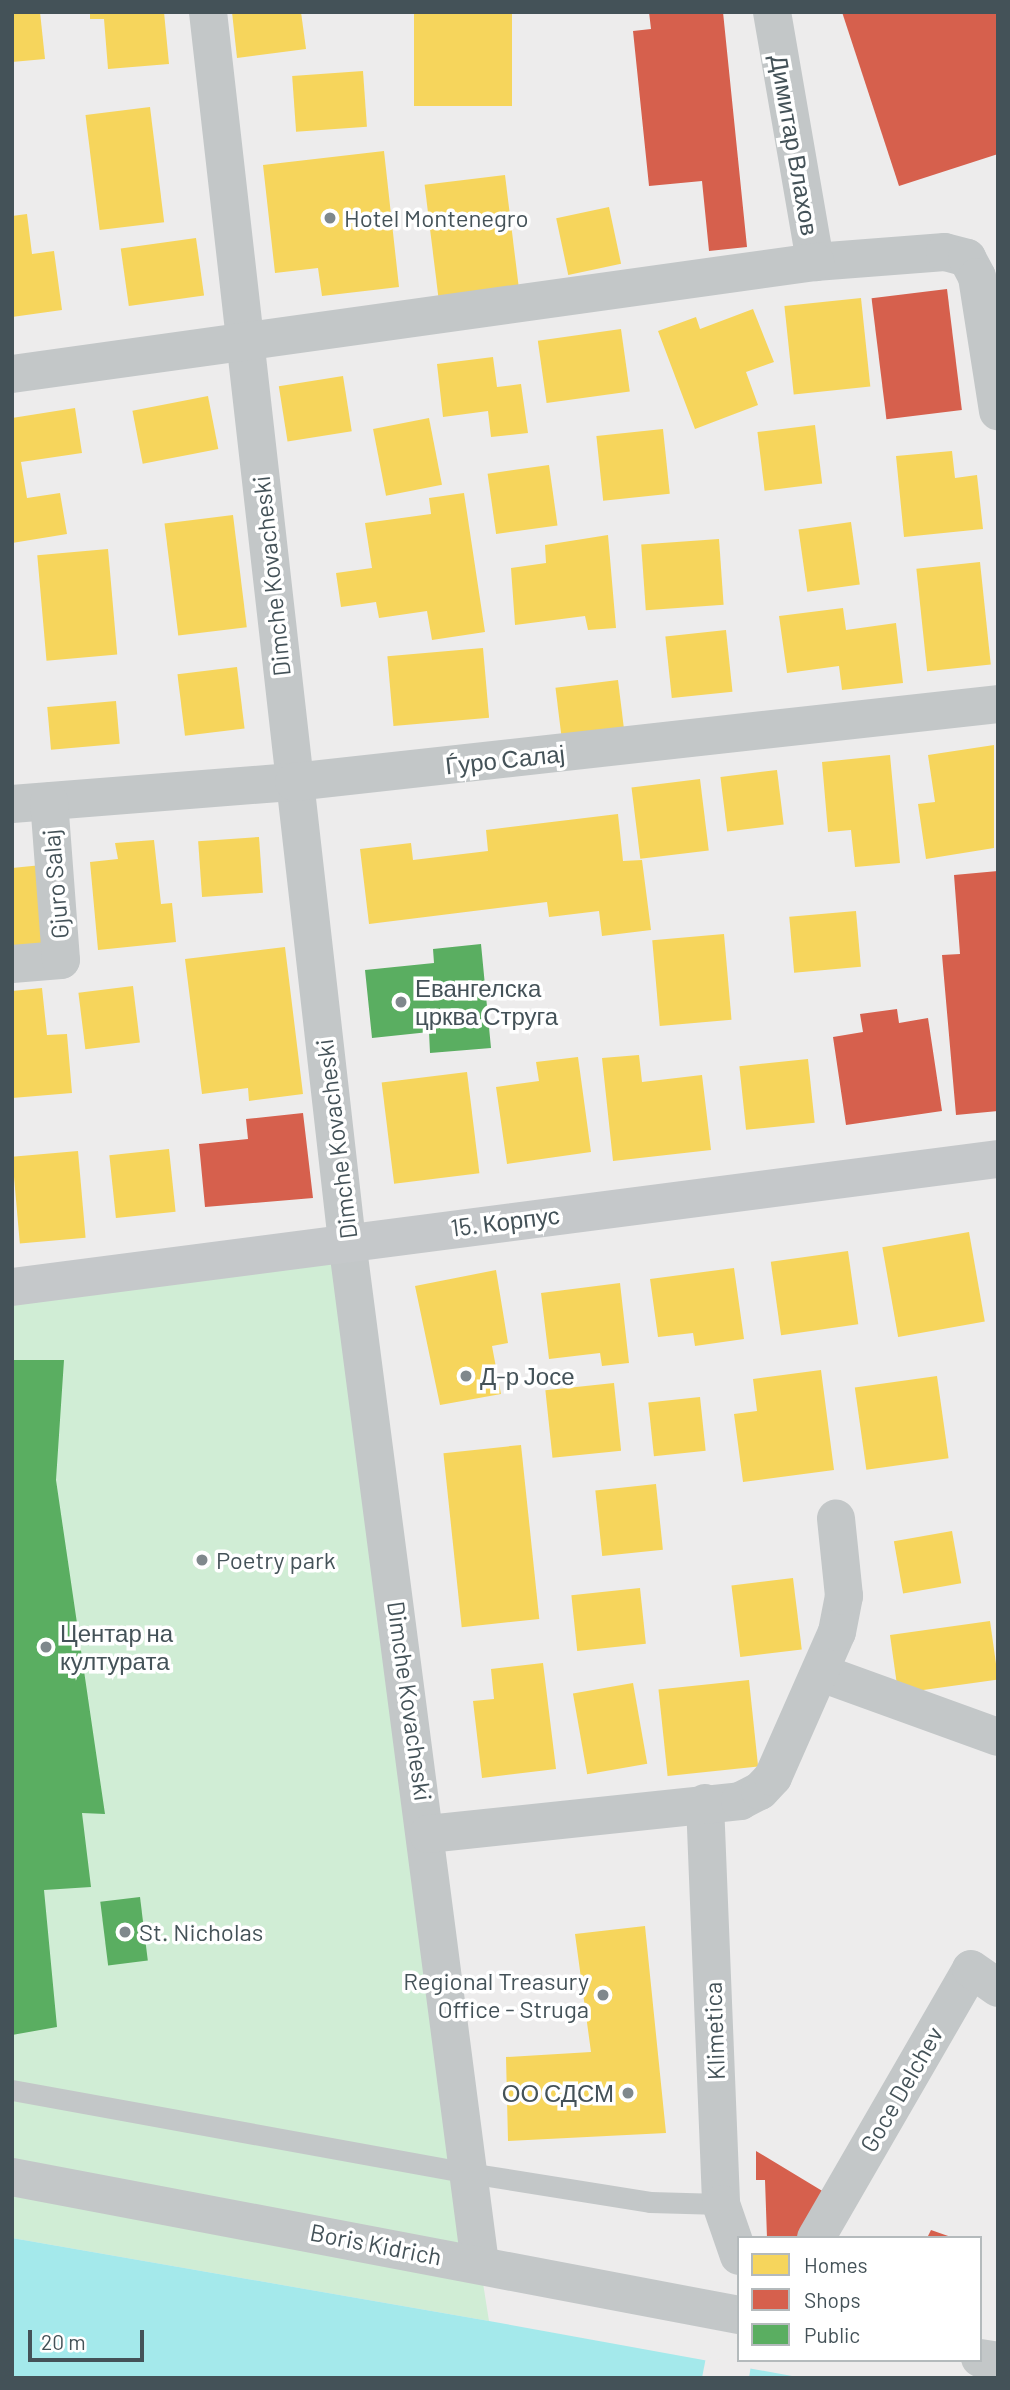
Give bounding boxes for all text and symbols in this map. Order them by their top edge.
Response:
street label: Димитар Влахов [765,52,825,238]
place label: Hotel Montenegro [344,204,529,232]
marker: Hotel Montenegro [322,210,338,226]
street label: Dimche Kovacheski [246,474,296,678]
street label: Ѓуро Салај [444,738,566,780]
street label: Gjuro Salaj [36,828,74,940]
place label: Евангелска црква Струга [415,974,558,1030]
marker: Евангелска црква Струга [393,994,409,1010]
street label: Dimche Kovacheski [309,1037,363,1241]
street label: 15. Корпус [449,1200,561,1242]
place label: Д-р Јосе [480,1362,575,1390]
marker: Д-р Јосе [458,1368,474,1384]
place label: Poetry park [216,1546,336,1574]
marker: Poetry park [194,1552,210,1568]
street label: Dimche Kovacheski [382,1599,438,1803]
place label: Центар на културата [60,1619,173,1675]
marker: Центар на културата [38,1639,54,1655]
place label: St. Nicholas [139,1918,263,1946]
marker: St. Nicholas [117,1924,133,1940]
place label: Regional Treasury Office - Struga [403,1967,589,2023]
street label: Klimetica [698,1981,730,2081]
marker: Regional Treasury Office - Struga [595,1987,611,2003]
street label: Goce Delchev [854,2021,948,2157]
place label: ОО СДСМ [502,2079,614,2107]
marker: ОО СДСМ [620,2085,636,2101]
street label: Boris Kidrich [308,2217,444,2271]
legend [737,2236,982,2362]
text: Homes [804,2252,868,2277]
text: Shops [804,2287,861,2312]
scale bar [32,2316,147,2360]
text: Public [804,2322,860,2347]
text: 20 m [41,2329,86,2354]

